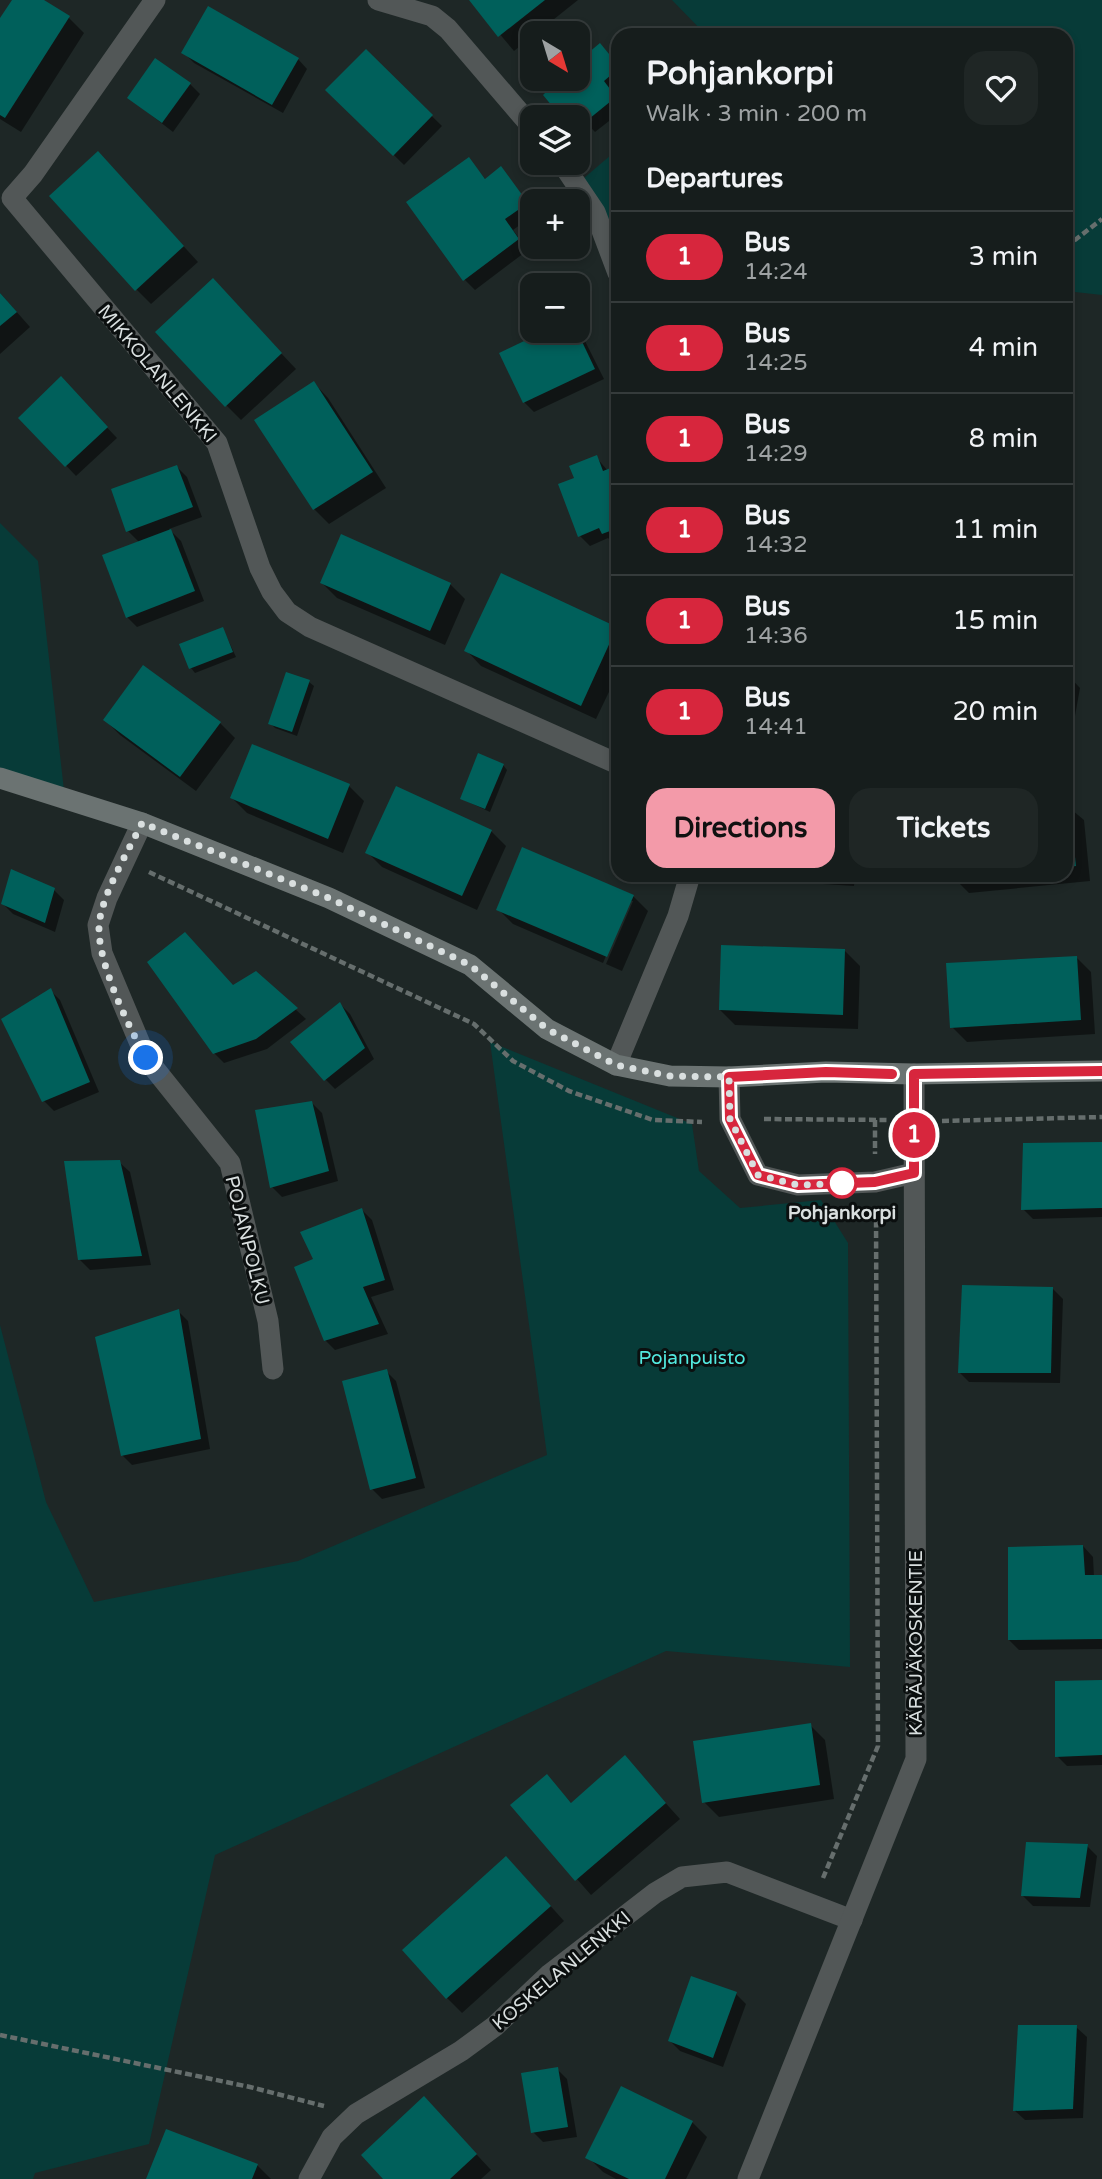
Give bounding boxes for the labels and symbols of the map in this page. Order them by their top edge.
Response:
north arrow [520,21,590,91]
street label: MIKKOLANLENKKI [93,300,221,447]
your location [128,1040,163,1075]
line badge: 1 [891,1112,937,1158]
marker: Pohjankorpi [827,1168,857,1198]
street label: POJANPOLKU [220,1173,274,1307]
place label: Pohjankorpi [788,1202,896,1225]
park label: Pojanpuisto [638,1347,746,1369]
street label: KÄRÄJÄKOSKENTIE [905,1550,927,1736]
street label: KOSKELANLENKKI [488,1907,635,2035]

